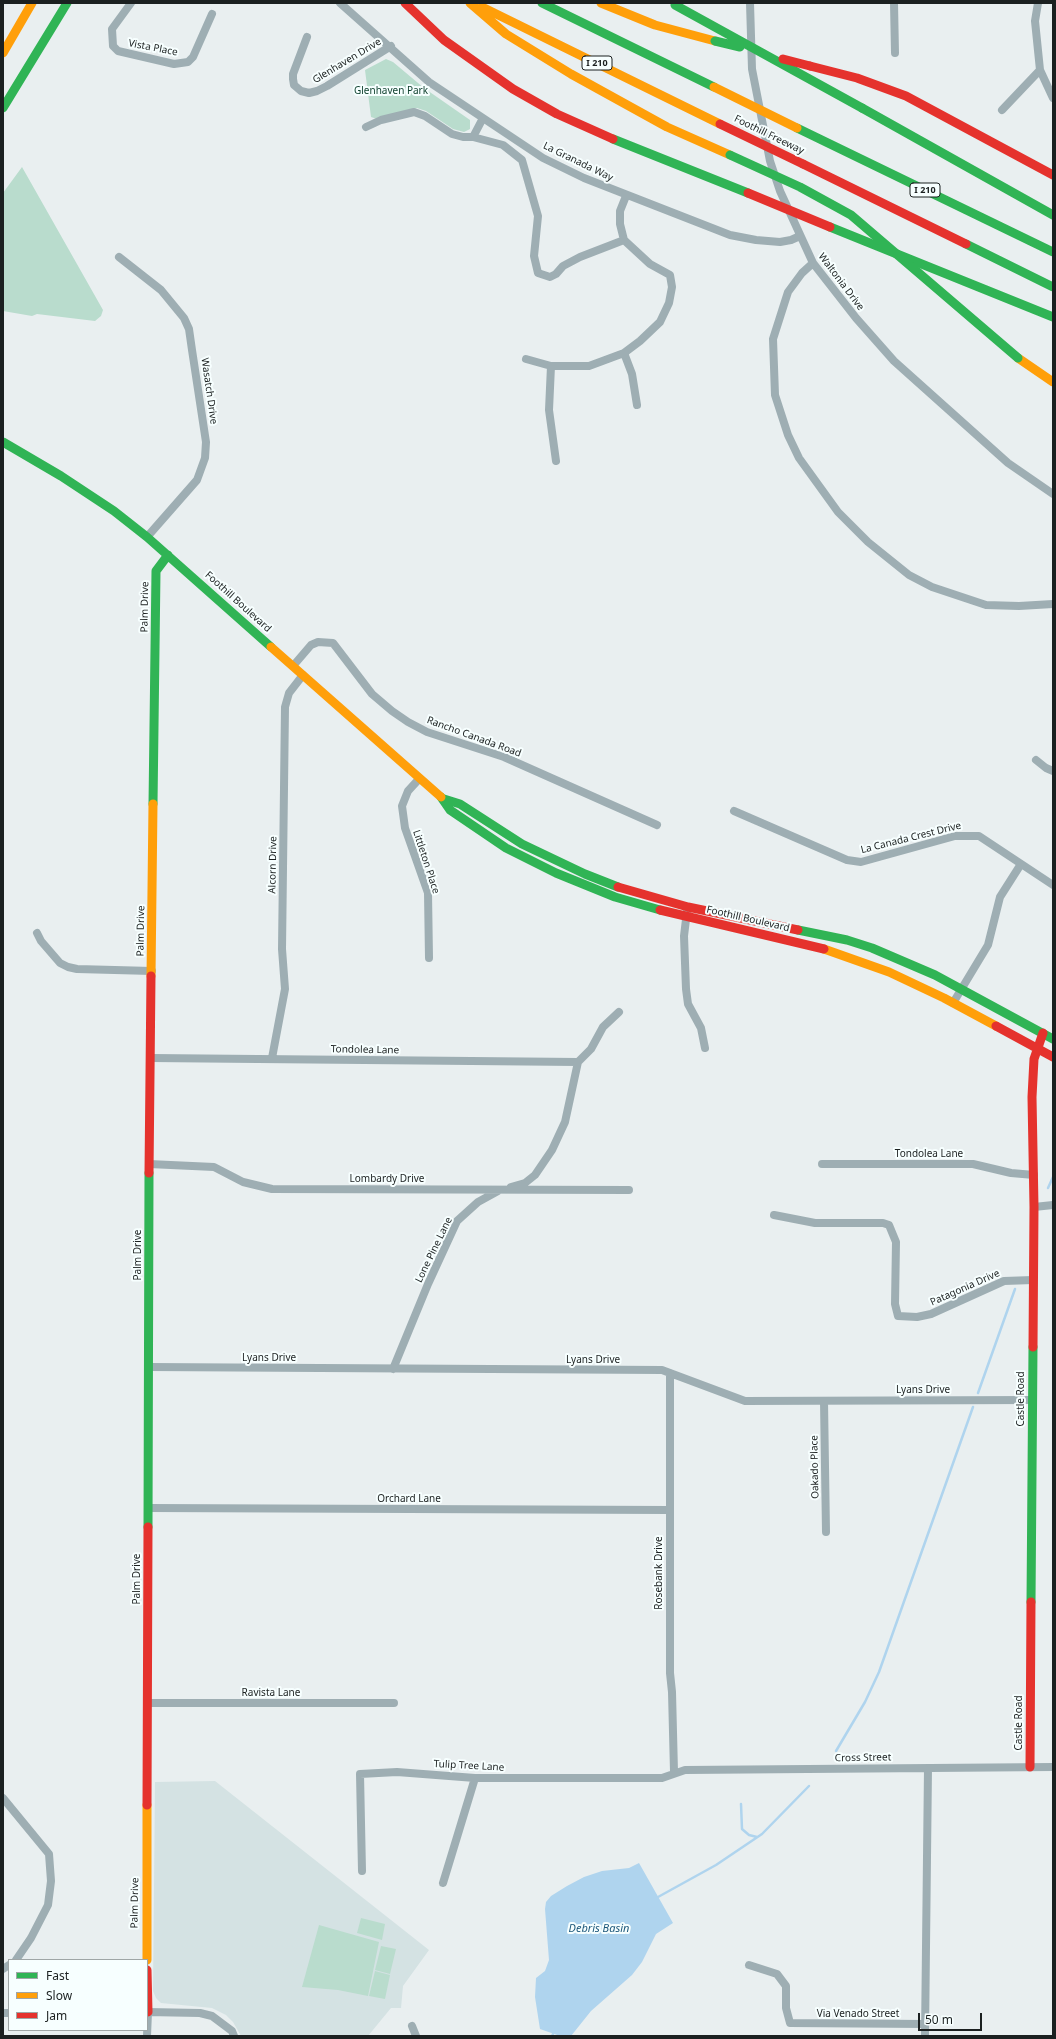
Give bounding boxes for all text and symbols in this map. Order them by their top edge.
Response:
street label: Glenhaven Drive [311,36,383,86]
street label: Vista Place [127,37,179,59]
road number: I 210 [582,56,612,70]
park label: Glenhaven Park [354,85,428,97]
street label: Foothill Freeway [732,113,806,157]
street label: La Granada Way [541,140,615,184]
road number: I 210 [910,183,940,197]
street label: Waltonia Drive [816,251,866,313]
street label: Wasatch Drive [198,357,220,425]
street label: Foothill Boulevard [202,569,274,635]
street label: Palm Drive [139,581,151,633]
street label: Rancho Canada Road [425,714,523,760]
street label: La Canada Crest Drive [860,820,962,856]
street label: Littleton Place [410,829,442,895]
street label: Alcorn Drive [266,836,280,894]
street label: Foothill Boulevard [705,904,791,934]
street label: Palm Drive [135,905,147,957]
street label: Tondolea Lane [331,1043,399,1057]
street label: Tondolea Lane [895,1148,963,1160]
street label: Lombardy Drive [350,1173,424,1185]
street label: Lone Pine Lane [413,1215,455,1285]
street label: Palm Drive [132,1230,144,1280]
street label: Patagonia Drive [928,1267,1002,1309]
street label: Lyans Drive [242,1352,296,1364]
street label: Lyans Drive [566,1354,620,1366]
street label: Castle Road [1015,1371,1027,1427]
street label: Lyans Drive [896,1384,950,1396]
street label: Oakado Place [808,1435,822,1499]
street label: Orchard Lane [377,1493,441,1505]
street label: Rosebank Drive [653,1536,665,1610]
street label: Palm Drive [131,1554,143,1604]
street label: Ravista Lane [242,1687,300,1699]
street label: Castle Road [1013,1695,1025,1751]
street label: Cross Street [835,1752,891,1764]
street label: Tulip Tree Lane [433,1758,505,1774]
street label: Palm Drive [129,1877,141,1929]
water label: Debris Basin [569,1922,629,1936]
legend [8,1959,148,2031]
text: Fast [46,1967,69,1984]
text: Slow [46,1987,72,2004]
scale bar [920,2005,984,2031]
text: Jam [46,2007,67,2024]
street label: Via Venado Street [817,2008,899,2020]
text: 50 m [925,2011,953,2028]

